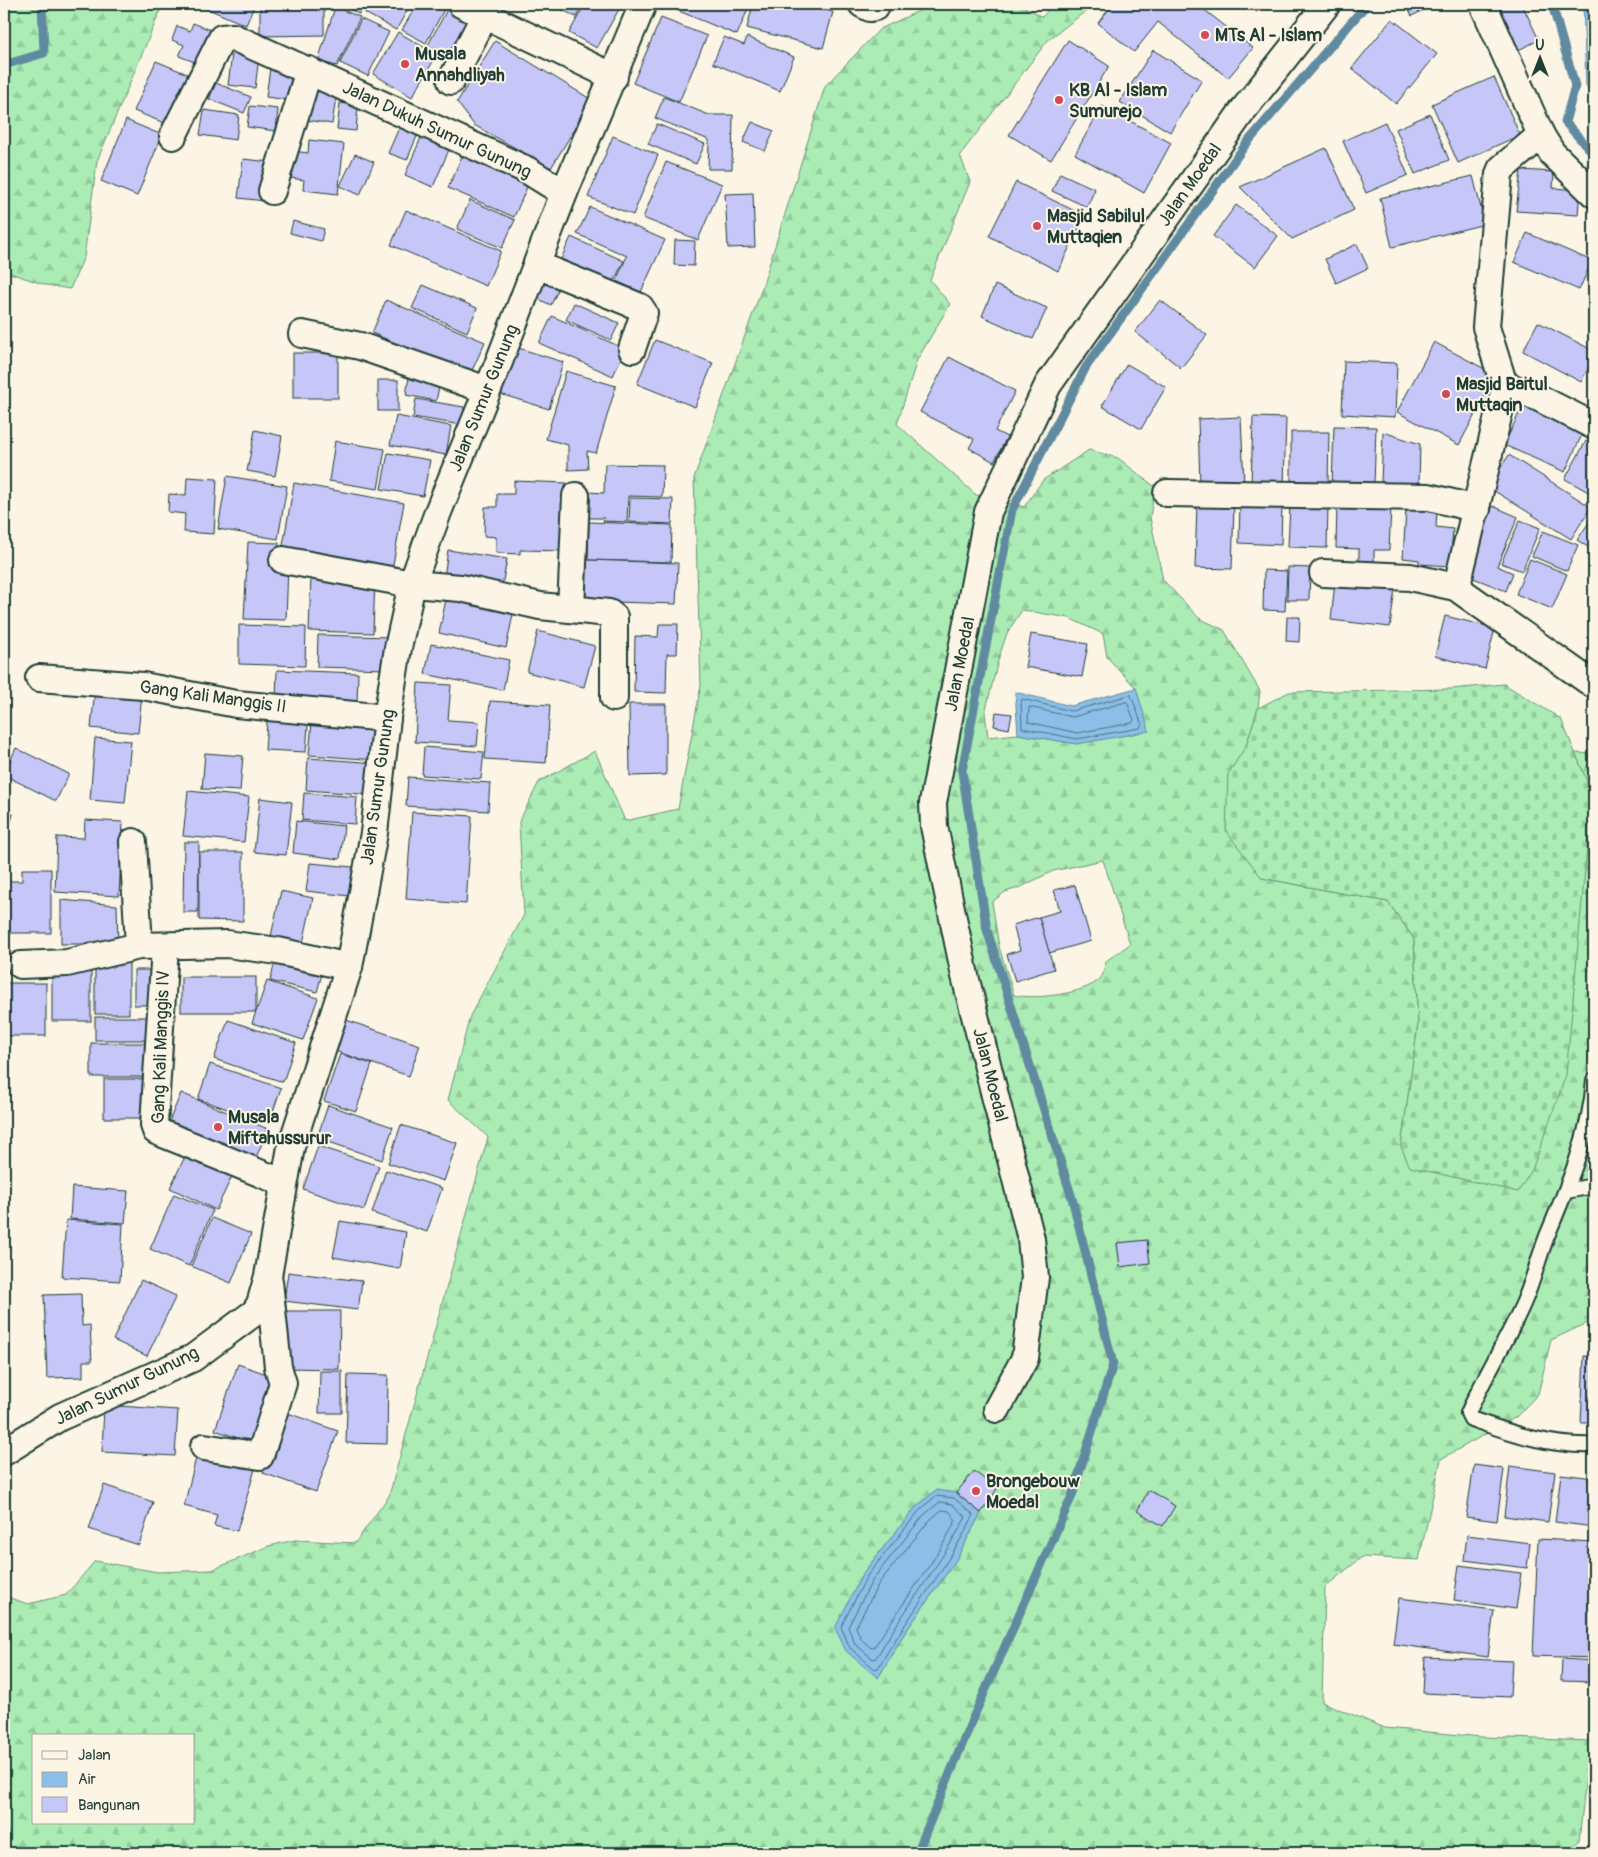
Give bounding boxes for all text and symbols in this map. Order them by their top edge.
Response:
place label: MTs Al - Islam [1215,24,1322,47]
marker: MTs Al - Islam [1199,29,1211,41]
north arrow [1516,32,1566,82]
text: U [1535,37,1545,54]
place label: Musala Annahdliyah [415,43,505,87]
marker: Musala Annahdliyah [399,58,411,70]
street label: Jalan Dukuh Sumur Gunung [339,76,535,184]
place label: KB Al - Islam Sumurejo [1069,79,1167,123]
marker: KB Al - Islam Sumurejo [1053,94,1065,106]
street label: Jalan Moedal [1153,139,1227,231]
place label: Masjid Sabilul Muttaqien [1047,205,1145,249]
marker: Masjid Sabilul Muttaqien [1031,220,1043,232]
street label: Jalan Sumur Gunung [444,321,524,475]
place label: Masjid Baitul Muttaqin [1456,373,1548,417]
marker: Masjid Baitul Muttaqin [1440,388,1452,400]
street label: Jalan Moedal [940,615,980,713]
street label: Gang Kali Manggis II [138,675,288,719]
street label: Jalan Sumur Gunung [356,708,400,866]
street label: Gang Kali Manggis IV [147,970,175,1124]
street label: Jalan Moedal [967,1026,1013,1124]
place label: Musala Miftahussurur [228,1106,332,1150]
marker: Musala Miftahussurur [212,1121,224,1133]
street label: Jalan Sumur Gunung [51,1341,203,1431]
place label: Brongebouw Moedal [986,1470,1080,1514]
marker: Brongebouw Moedal [970,1485,982,1497]
legend [32,1734,195,1824]
text: Jalan [78,1746,111,1765]
text: Air [78,1770,96,1789]
text: Bangunan [78,1796,140,1815]

